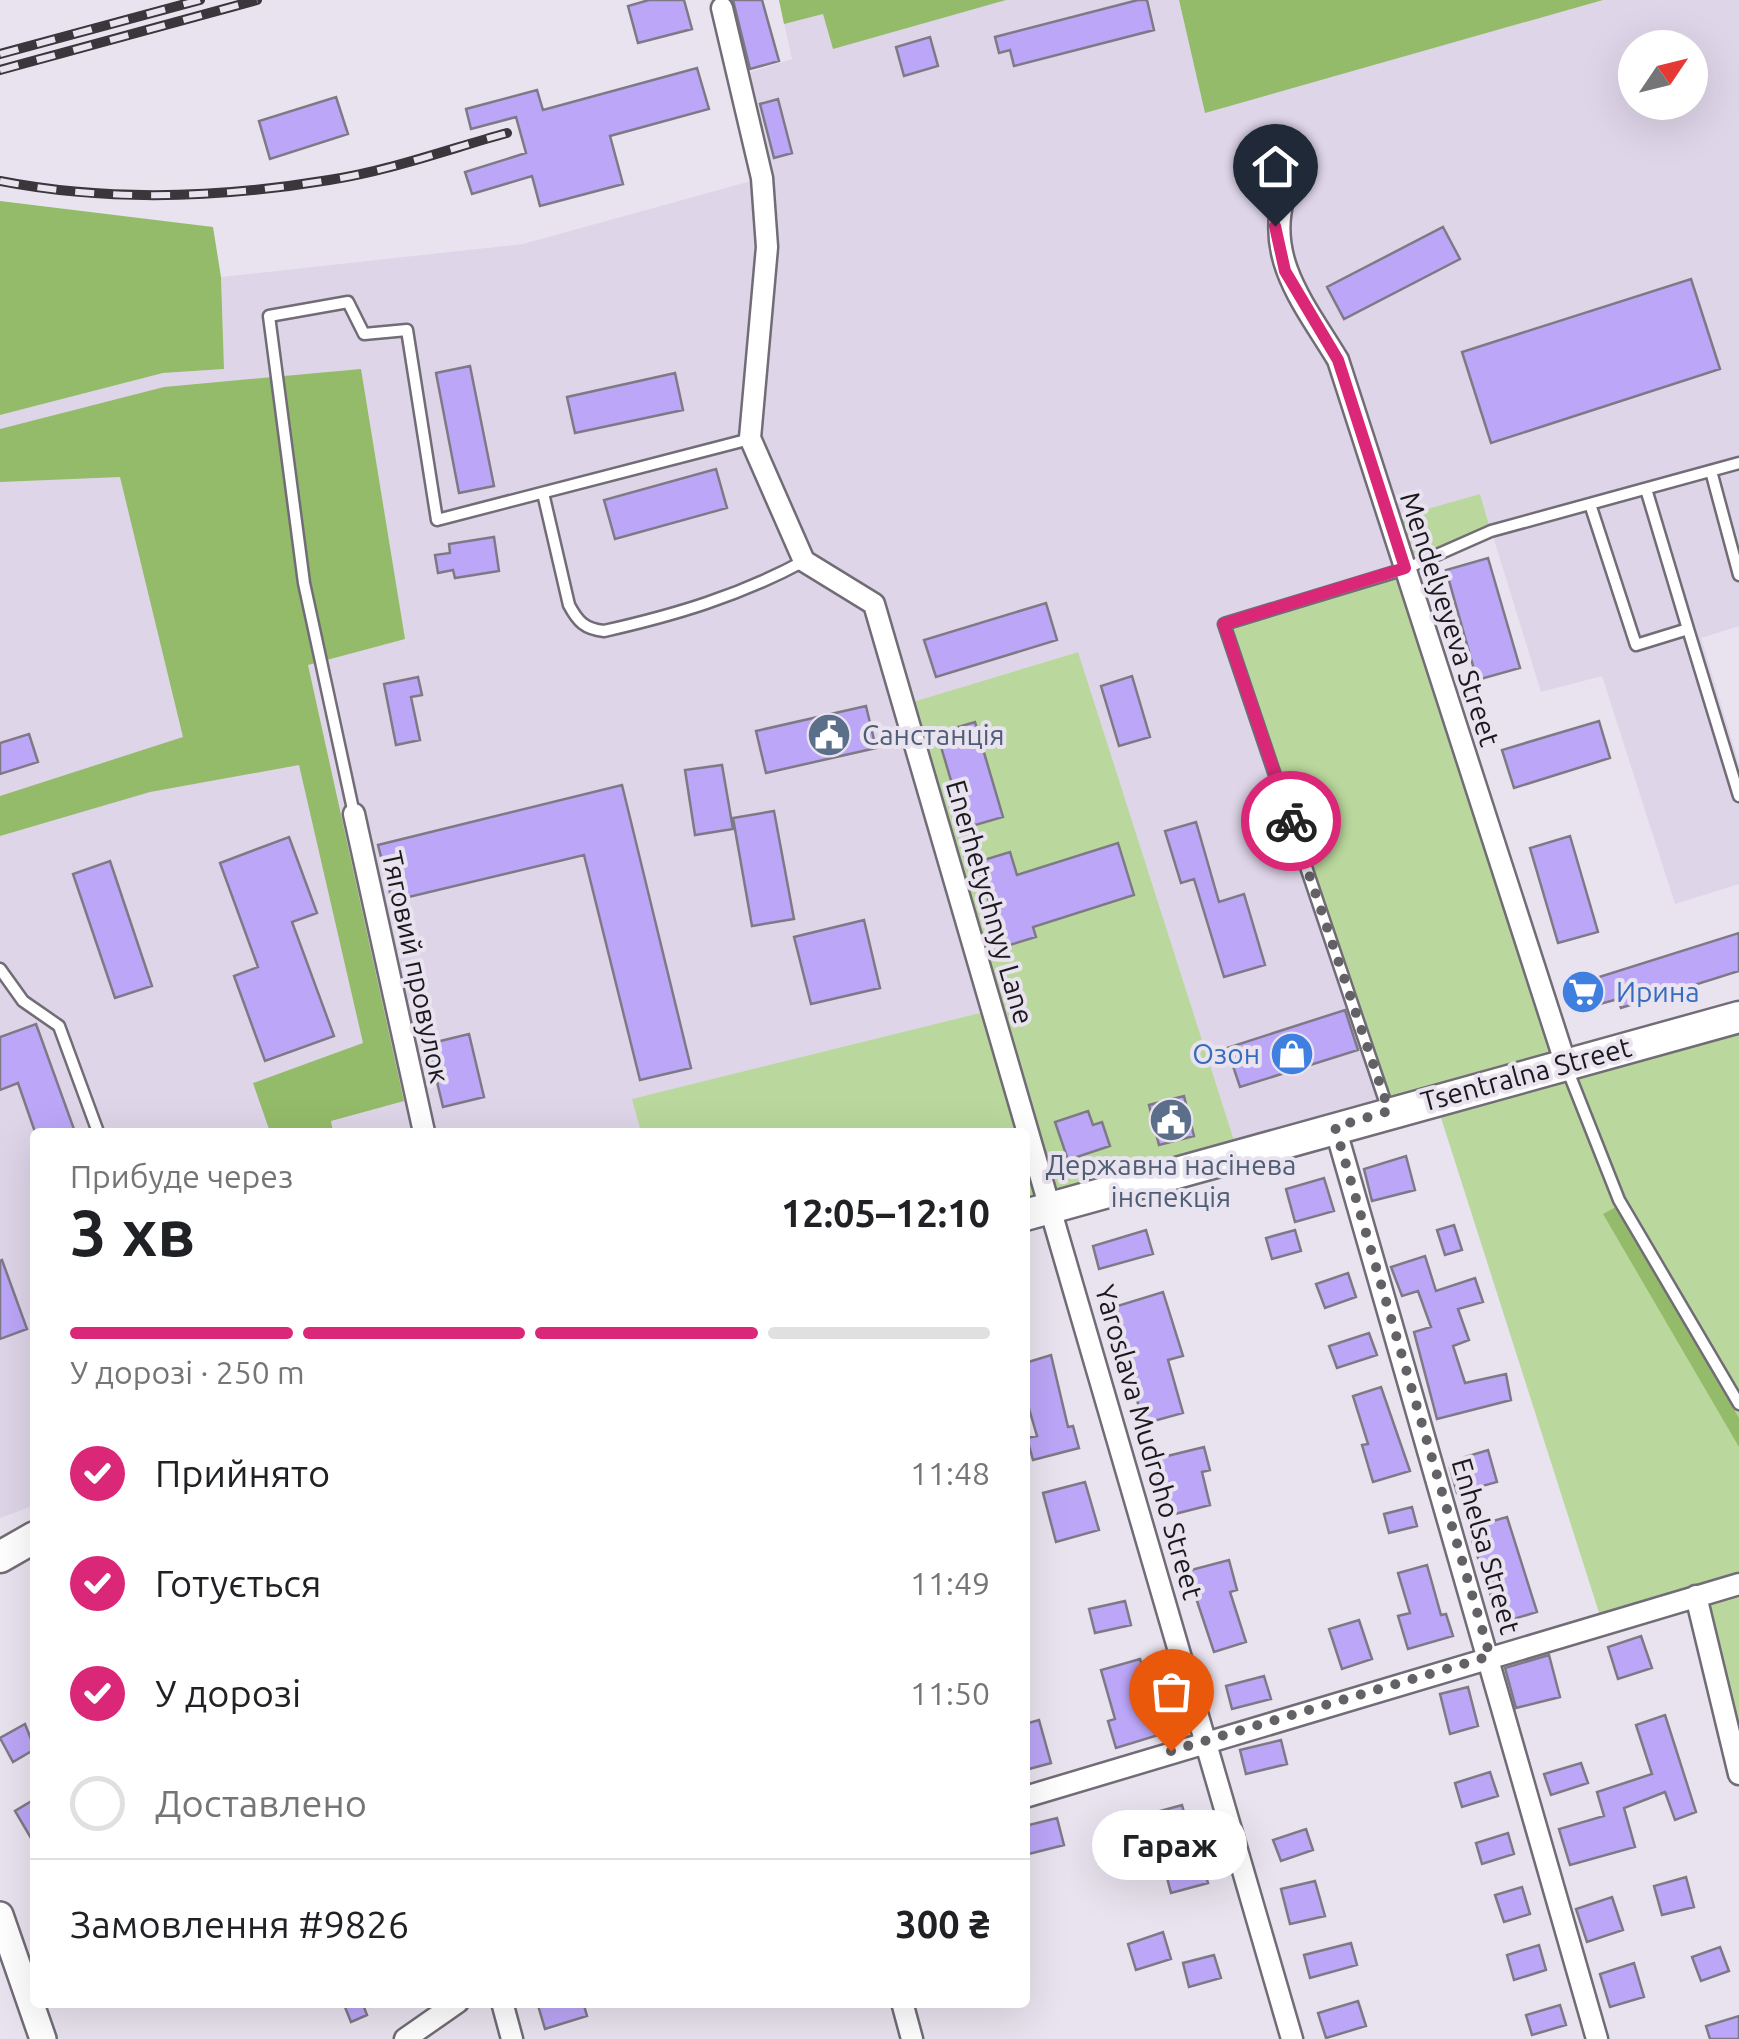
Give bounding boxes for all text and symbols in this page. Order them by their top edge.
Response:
north arrow [1618,30,1708,120]
map controls [1618,30,1708,120]
pin [1233,124,1318,227]
icon: home [1248,139,1303,194]
street label: Mendelyeyeva Street [1395,488,1506,750]
public building icon: Санстанція [806,712,852,758]
place label: Санстанція [862,719,1005,750]
courier [1241,771,1341,871]
street label: Enerhetychnyy Lane [941,776,1040,1027]
icon: bike [1264,794,1319,849]
street label: Тяговий провулок [377,848,456,1086]
supermarket icon: Ирина [1560,969,1606,1015]
place label: Ирина [1616,976,1700,1007]
shop icon: Озон [1269,1031,1315,1077]
street label: Tsentralna Street [1417,1031,1634,1116]
place label: Озон [1192,1038,1260,1069]
public building icon: Державна насiнева iнспекцiя [1148,1097,1194,1143]
place label: Державна насiнева iнспекцiя [1046,1149,1297,1212]
text: Прибуде через [70,1158,293,1194]
text: 12:05–12:10 [781,1192,990,1234]
text: 3 хв [70,1195,195,1268]
street label: Yaroslava Mudroho Street [1090,1281,1209,1603]
text: У дорозі · 250 m [70,1354,305,1390]
icon: check [70,1446,125,1501]
text: Прийнято [155,1452,330,1494]
street label: Enhelsa Street [1447,1454,1526,1637]
text: 11:48 [910,1455,990,1491]
icon: check [70,1556,125,1611]
text: Готується [155,1562,321,1604]
text: 11:49 [910,1565,990,1601]
pin [1129,1649,1214,1752]
icon: bag [1144,1664,1199,1719]
icon: check [70,1666,125,1721]
text: У дорозі [155,1672,301,1714]
text: 11:50 [910,1675,990,1711]
text: Доставлено [155,1782,367,1824]
callout: Гараж [1094,1811,1248,1881]
text: Гараж [1122,1827,1217,1863]
text: Замовлення #9826 [70,1903,409,1945]
text: 300 ₴ [895,1903,990,1945]

